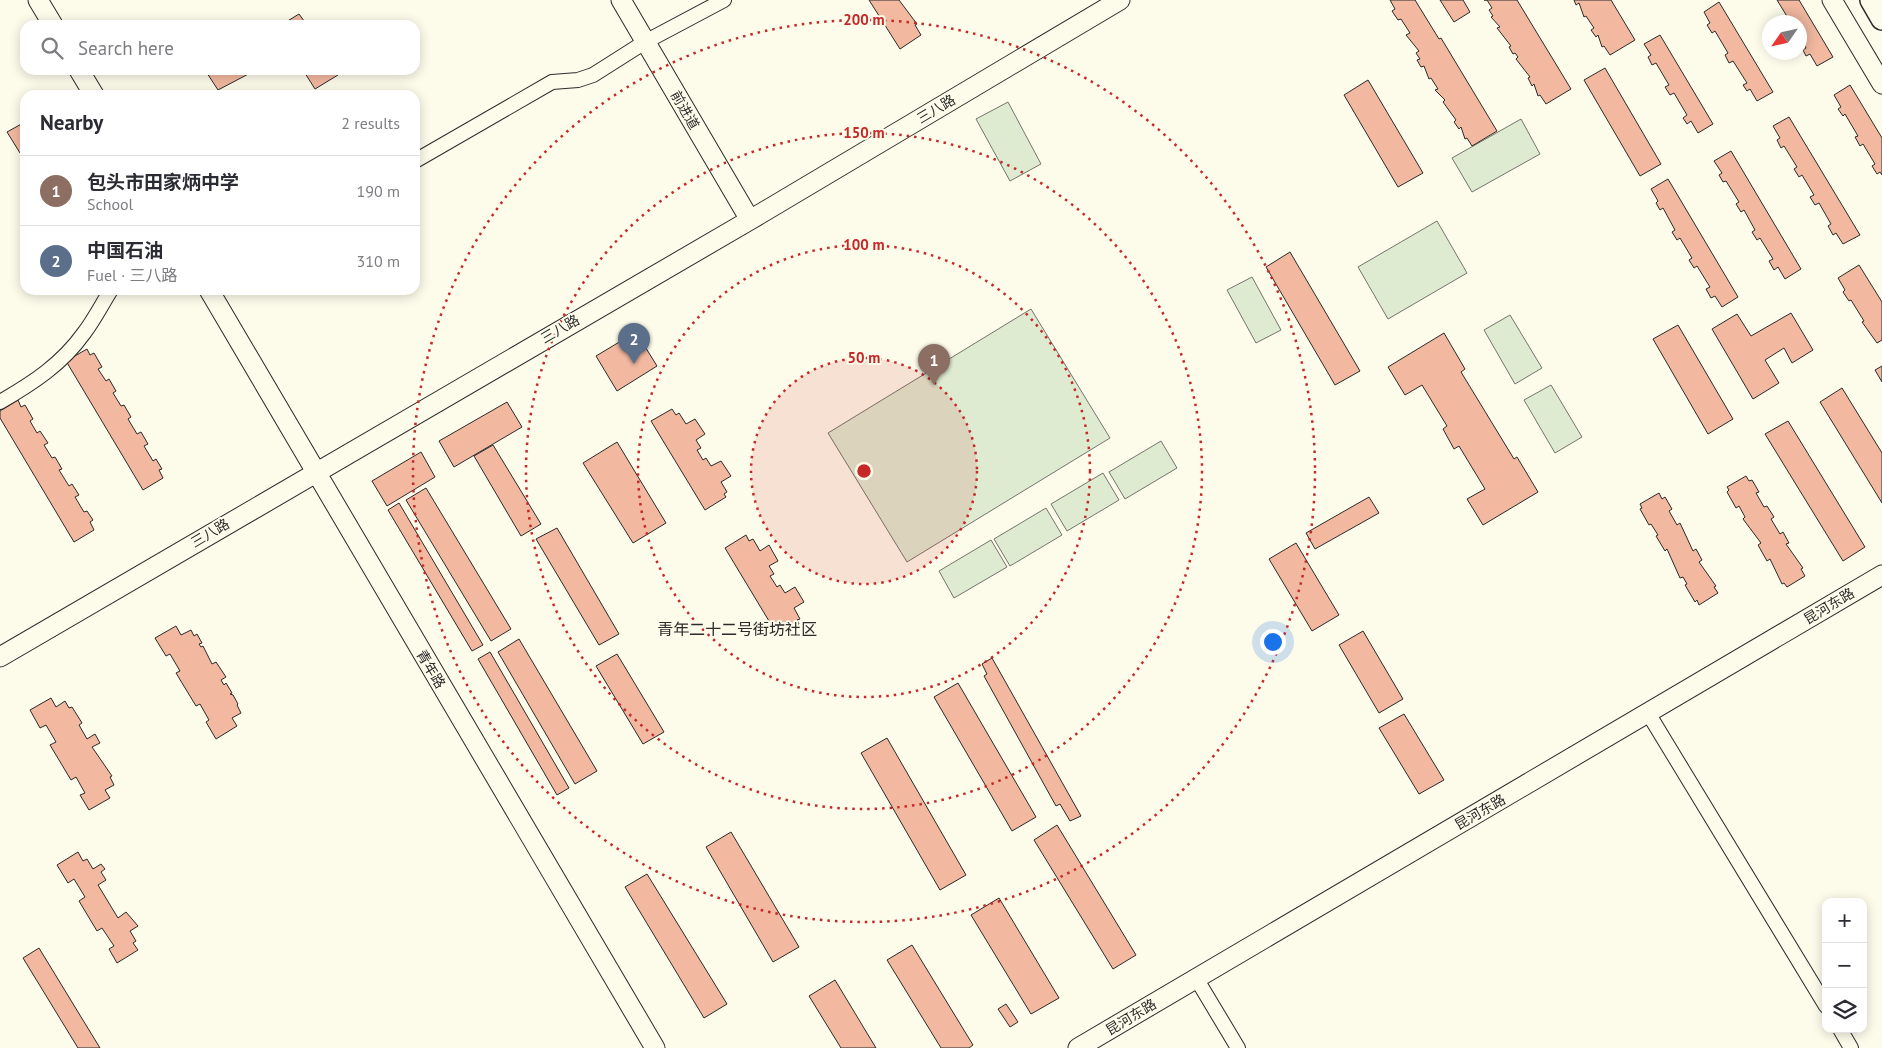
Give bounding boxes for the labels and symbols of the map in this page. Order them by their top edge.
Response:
text: 200 m [843,10,885,29]
north arrow [1762,15,1807,60]
street label: 前进道 [667,87,703,133]
street label: 三八路 [913,90,959,128]
text: 150 m [843,123,885,142]
text: 100 m [843,235,885,254]
street label: 三八路 [537,311,583,347]
pin: 2 [618,323,650,364]
pin: 1 [918,344,950,385]
text: 50 m [848,348,880,367]
centre of rings [855,462,873,480]
street label: 三八路 [187,514,233,552]
street label: 昆河东路 [1800,584,1858,628]
district label: 青年二十二号街坊社区 [657,619,817,639]
your location [1260,629,1286,655]
street label: 青年路 [412,646,450,692]
street label: 昆河东路 [1451,790,1509,834]
street label: 昆河东路 [1102,995,1160,1039]

